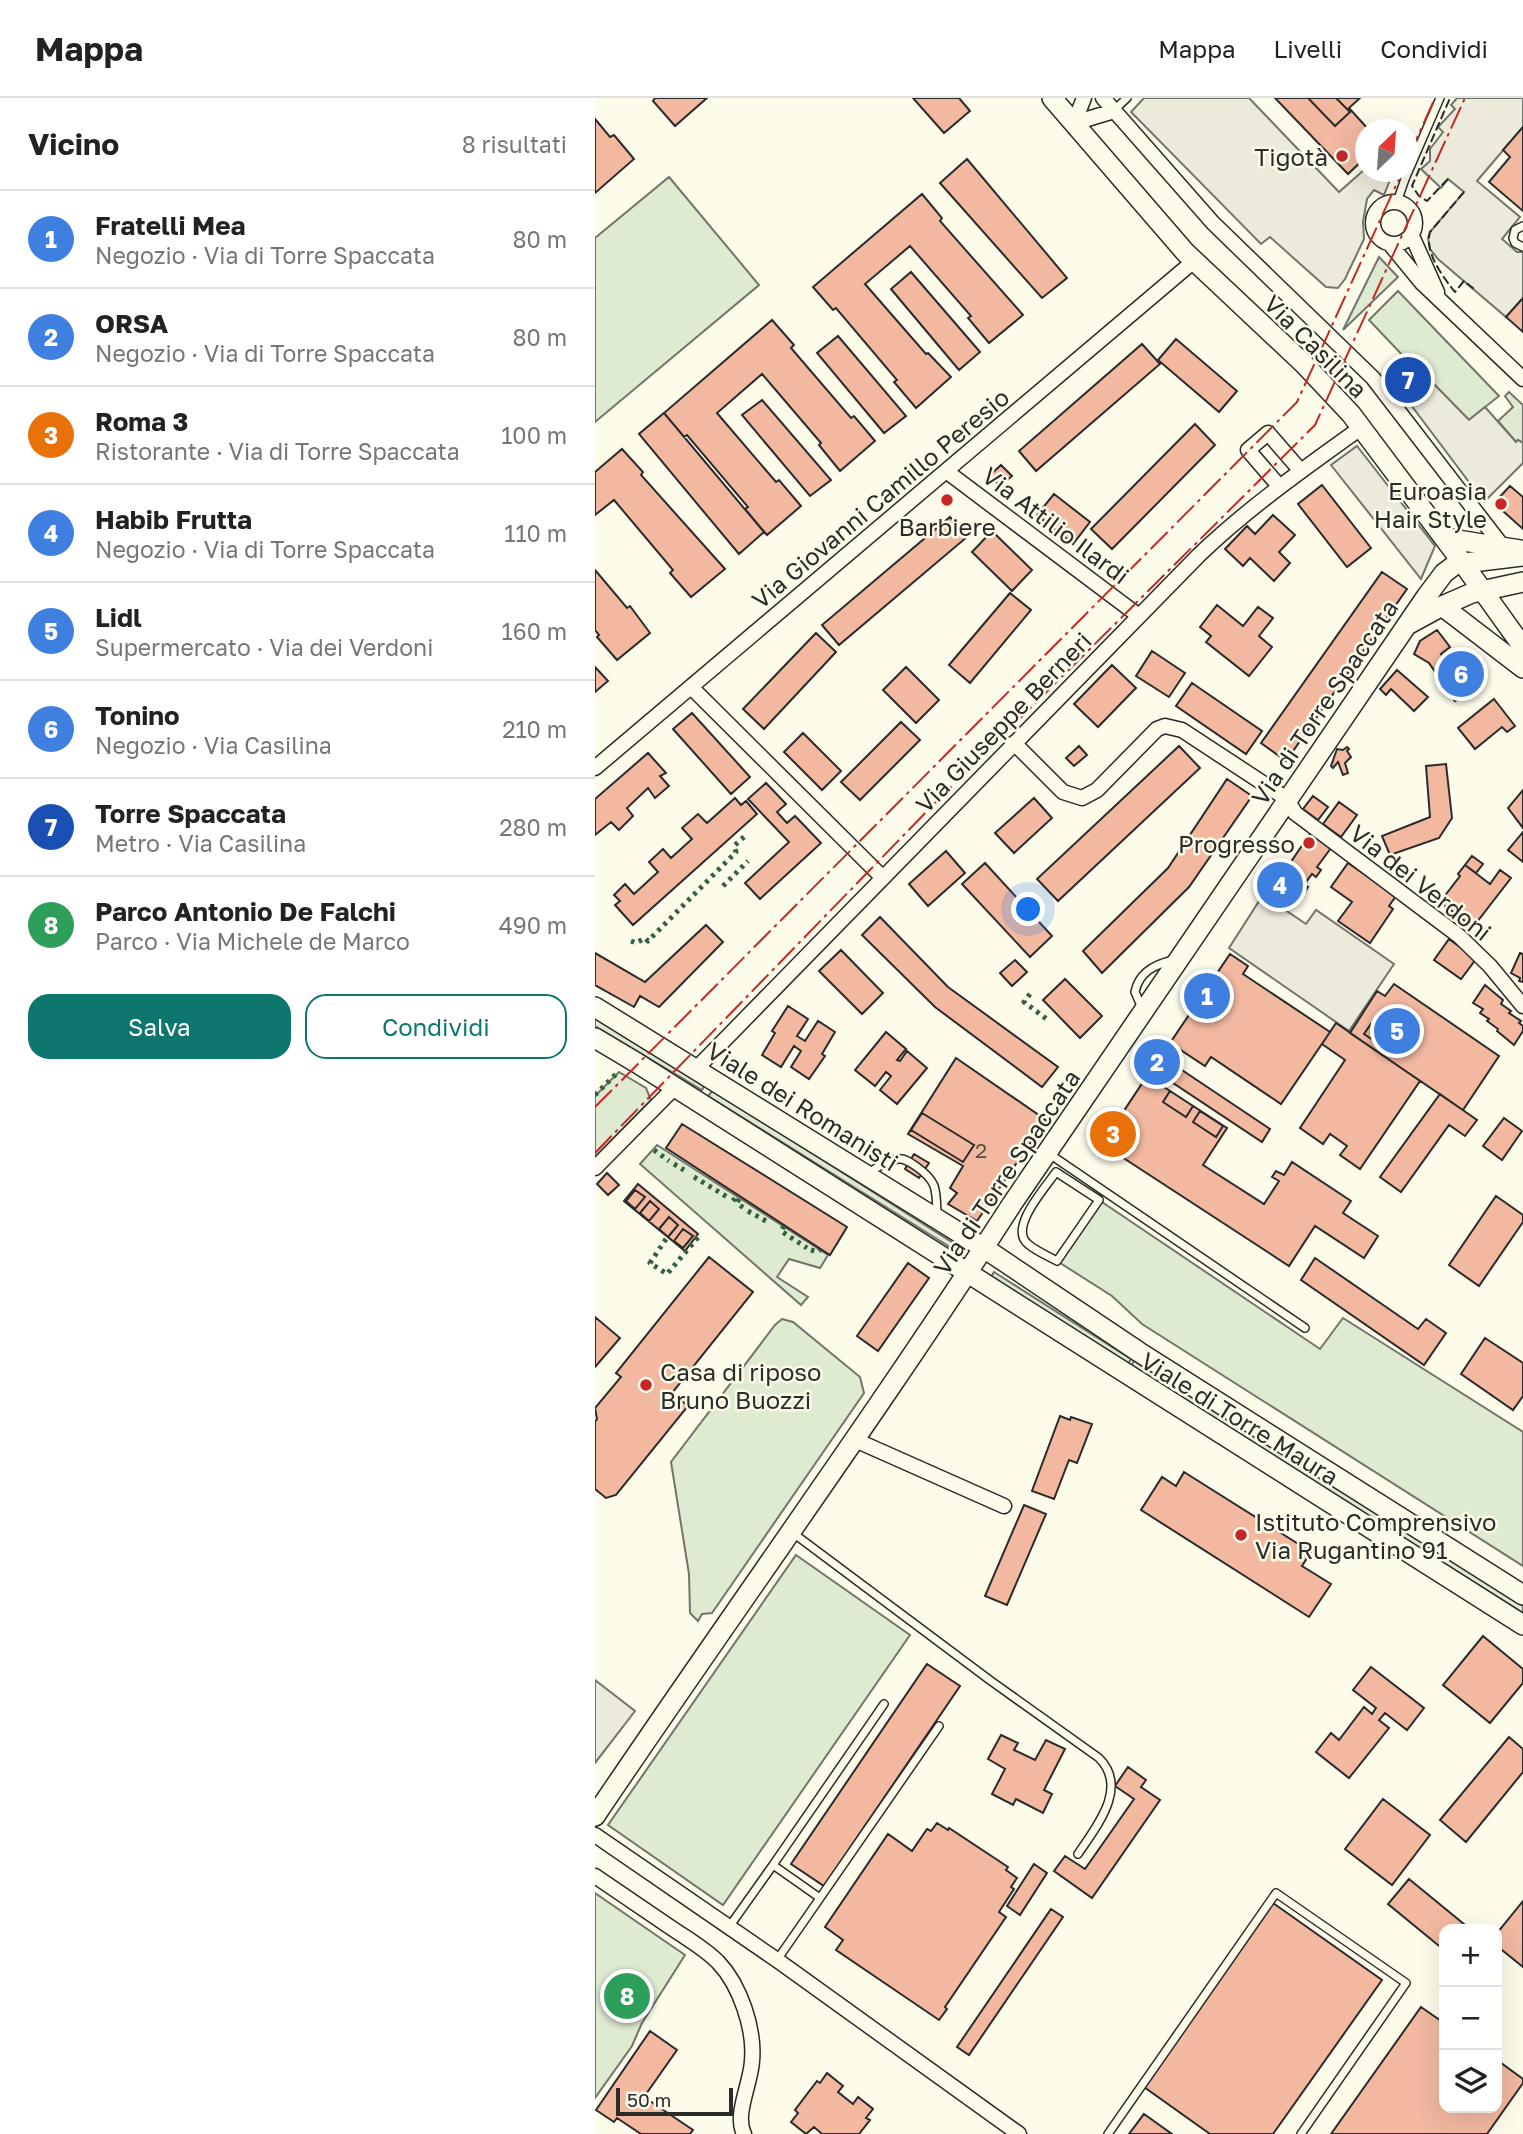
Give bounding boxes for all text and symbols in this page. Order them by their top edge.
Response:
text: Mappa [35,29,143,68]
text: Mappa [1158,34,1235,63]
text: Livelli [1273,34,1342,63]
text: Condividi [1380,34,1488,63]
north arrow [1355,119,1418,182]
text: Vicino [28,126,119,162]
text: 8 risultati [462,130,567,158]
place label: Tigotà [1254,142,1328,171]
marker: Tigotà [1334,148,1350,164]
text: Fratelli Mea [95,210,246,241]
text: 1 [45,225,57,253]
text: 80 m [513,225,567,253]
text: Negozio · Via di Torre Spaccata [95,241,435,269]
street label: Via Casilina [1259,289,1373,403]
text: ORSA [95,308,168,339]
text: 2 [44,323,58,351]
text: 80 m [513,323,567,351]
text: Negozio · Via di Torre Spaccata [95,339,435,367]
pin: 7 [1385,354,1431,406]
street label: Via Giovanni Camillo Peresio [746,382,1014,614]
text: Roma 3 [95,406,188,437]
text: 3 [44,421,58,449]
text: 100 m [501,421,567,449]
text: Ristorante · Via di Torre Spaccata [95,437,460,465]
street label: Via Attilio Ilardi [977,460,1135,590]
place label: Euroasia Hair Style [1374,476,1487,533]
marker: Barbiere [939,492,955,508]
marker: Euroasia Hair Style [1493,496,1509,512]
text: Habib Frutta [95,504,252,535]
place label: Barbiere [898,512,996,541]
text: 4 [44,519,58,547]
text: 110 m [504,519,567,547]
text: Negozio · Via di Torre Spaccata [95,535,435,563]
street label: Via di Torre Spaccata [1245,594,1403,810]
text: Lidl [95,602,142,633]
text: 5 [44,617,58,645]
text: 160 m [502,617,567,645]
street label: Via Giuseppe Berneri [909,626,1097,818]
text: Supermercato · Via dei Verdoni [95,633,433,661]
pin: 6 [1438,648,1484,700]
text: Tonino [95,700,180,731]
text: 6 [44,715,58,743]
text: 210 m [502,715,567,743]
text: Negozio · Via Casilina [95,731,332,759]
text: Torre Spaccata [95,798,286,829]
text: 7 [45,813,57,841]
text: 280 m [499,813,567,841]
street label: Via dei Verdoni [1345,818,1497,946]
text: Metro · Via Casilina [95,829,306,857]
place label: Progresso [1178,829,1295,858]
marker: Progresso [1301,835,1317,851]
pin: 4 [1257,859,1303,911]
your location [1011,892,1045,926]
text: Parco Antonio De Falchi [95,896,396,927]
text: 8 [44,911,58,939]
text: 490 m [499,911,567,939]
text: Parco · Via Michele de Marco [95,927,410,955]
pin: 1 [1184,970,1230,1022]
button: Salva [28,994,291,1059]
button: Condividi [305,994,567,1059]
pin: 5 [1374,1005,1420,1057]
street label: Viale dei Romanisti [702,1035,904,1177]
pin: 2 [1134,1036,1180,1088]
street label: Via di Torre Spaccata [927,1064,1085,1280]
pin: 3 [1090,1108,1136,1160]
house number: 2 [975,1137,987,1163]
street label: Viale di Torre Maura [1136,1345,1344,1491]
place label: Casa di riposo Bruno Buozzi [660,1357,821,1414]
marker: Casa di riposo Bruno Buozzi [638,1377,654,1393]
place label: Istituto Comprensivo Via Rugantino 91 [1255,1507,1496,1564]
marker: Istituto Comprensivo Via Rugantino 91 [1233,1527,1249,1543]
map controls [1439,1924,1502,2113]
button: + [1439,1924,1502,1987]
pin: 8 [604,1970,650,2022]
button: − [1439,1987,1502,2050]
button: layers [1439,2050,1502,2113]
scale bar [616,2085,733,2117]
text: 50 m [627,2088,671,2111]

